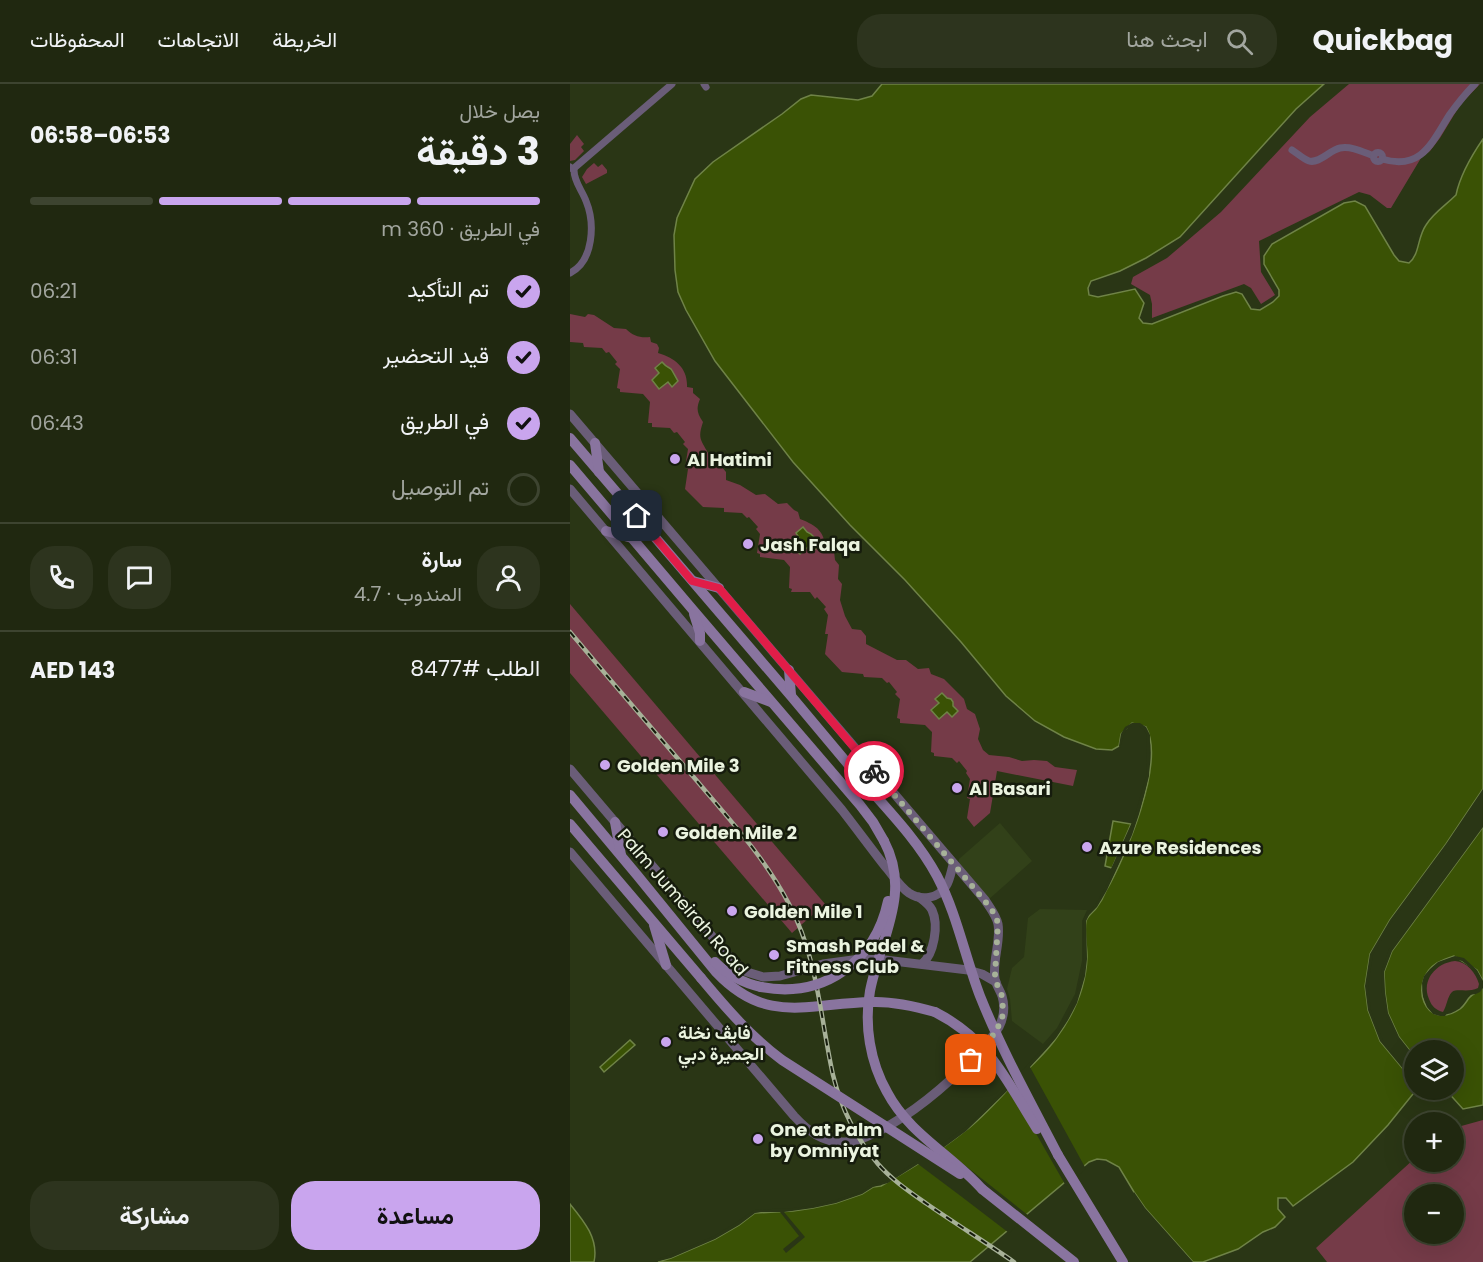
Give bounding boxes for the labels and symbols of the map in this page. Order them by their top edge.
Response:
place label: Al Hatimi [687,447,772,472]
marker: Al Hatimi [668,452,682,466]
pin [611,490,662,541]
place label: Jash Falqa [760,532,860,557]
marker: Jash Falqa [741,537,755,551]
courier [844,741,904,801]
place label: Golden Mile 3 [617,753,740,778]
marker: Golden Mile 3 [598,758,612,772]
place label: Al Basari [969,776,1051,801]
marker: Al Basari [950,781,964,795]
place label: Golden Mile 2 [675,820,797,845]
street label: Palm Jumeirah Road [612,823,754,981]
marker: Golden Mile 2 [656,825,670,839]
place label: Azure Residences [1099,835,1262,860]
marker: Azure Residences [1080,840,1094,854]
place label: Golden Mile 1 [744,899,863,924]
marker: Golden Mile 1 [725,904,739,918]
place label: Smash Padel & Fitness Club [786,933,925,979]
marker: Smash Padel & Fitness Club [767,948,781,962]
place label: فايڤ نخلة الجميرة دبي [678,1020,764,1069]
pin [945,1034,996,1085]
marker: فايڤ نخلة الجميرة دبي [659,1035,673,1049]
place label: One at Palm by Omniyat [770,1117,882,1163]
marker: One at Palm by Omniyat [751,1132,765,1146]

